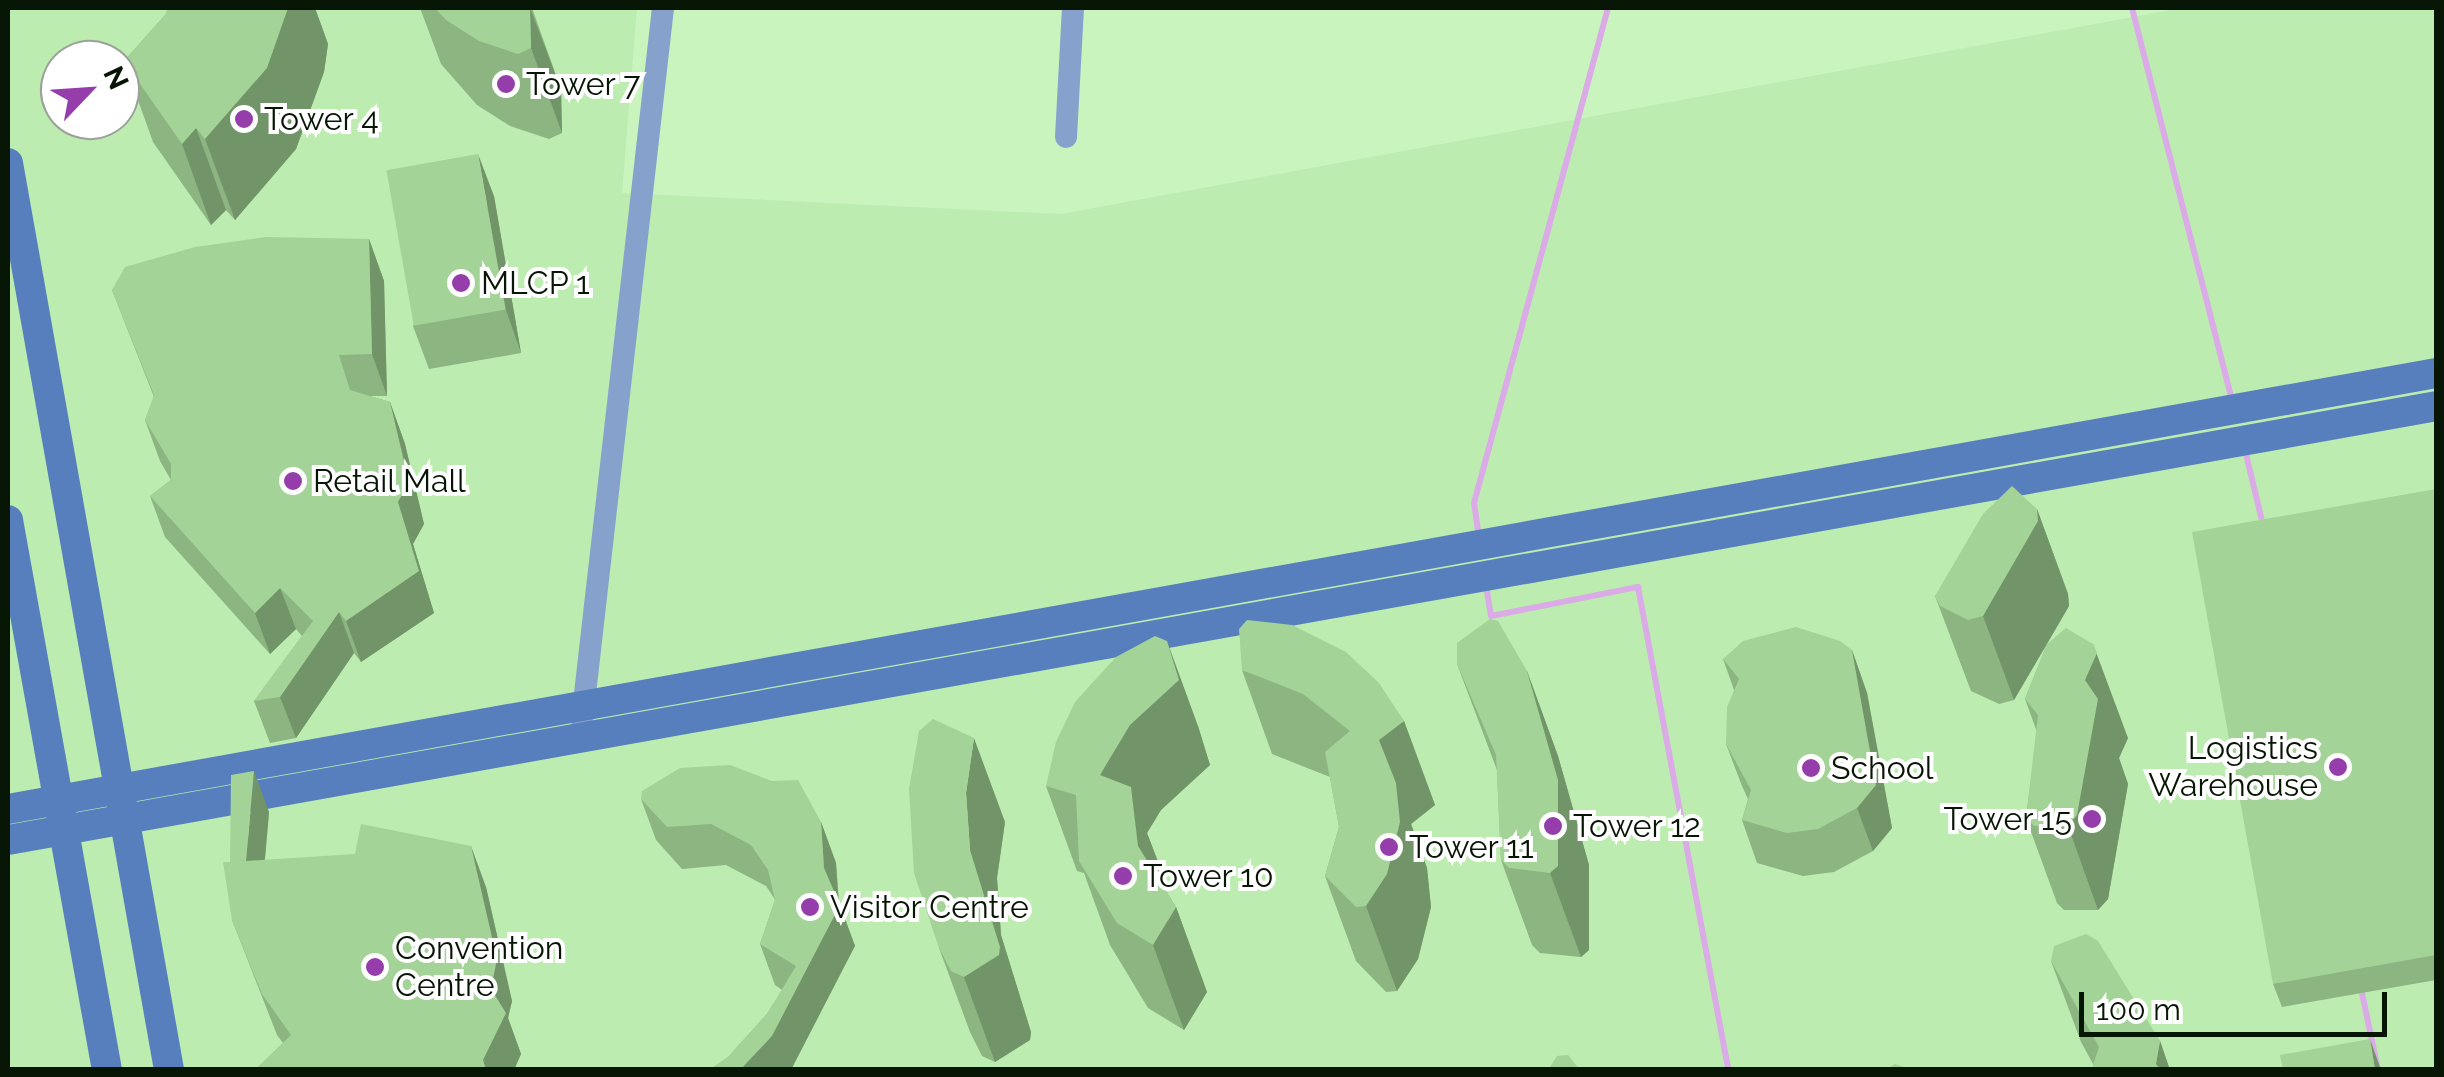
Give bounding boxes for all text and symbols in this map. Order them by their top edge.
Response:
north arrow [40,40,140,140]
text: N [96,61,135,95]
place label: Tower 7 [526,65,641,103]
marker: Tower 7 [495,73,517,95]
place label: Tower 4 [264,100,379,138]
marker: Tower 4 [233,108,255,130]
place label: MLCP 1 [481,264,591,302]
marker: MLCP 1 [450,272,472,294]
place label: Retail Mall [313,462,467,500]
marker: Retail Mall [282,470,304,492]
place label: Logistics Warehouse [2148,730,2318,805]
place label: School [1831,749,1933,787]
marker: Logistics Warehouse [2327,756,2349,778]
marker: School [1800,757,1822,779]
place label: Tower 15 [1943,800,2072,838]
place label: Tower 12 [1573,807,1701,845]
marker: Tower 15 [2081,808,2103,830]
marker: Tower 12 [1542,815,1564,837]
place label: Tower 11 [1409,828,1534,866]
marker: Tower 11 [1378,836,1400,858]
place label: Tower 10 [1143,857,1274,895]
marker: Tower 10 [1112,865,1134,887]
place label: Visitor Centre [830,888,1029,926]
marker: Visitor Centre [799,896,821,918]
place label: Convention Centre [395,930,563,1005]
marker: Convention Centre [364,956,386,978]
scale bar [2084,972,2392,1034]
text: 100 m [2096,992,2181,1027]

